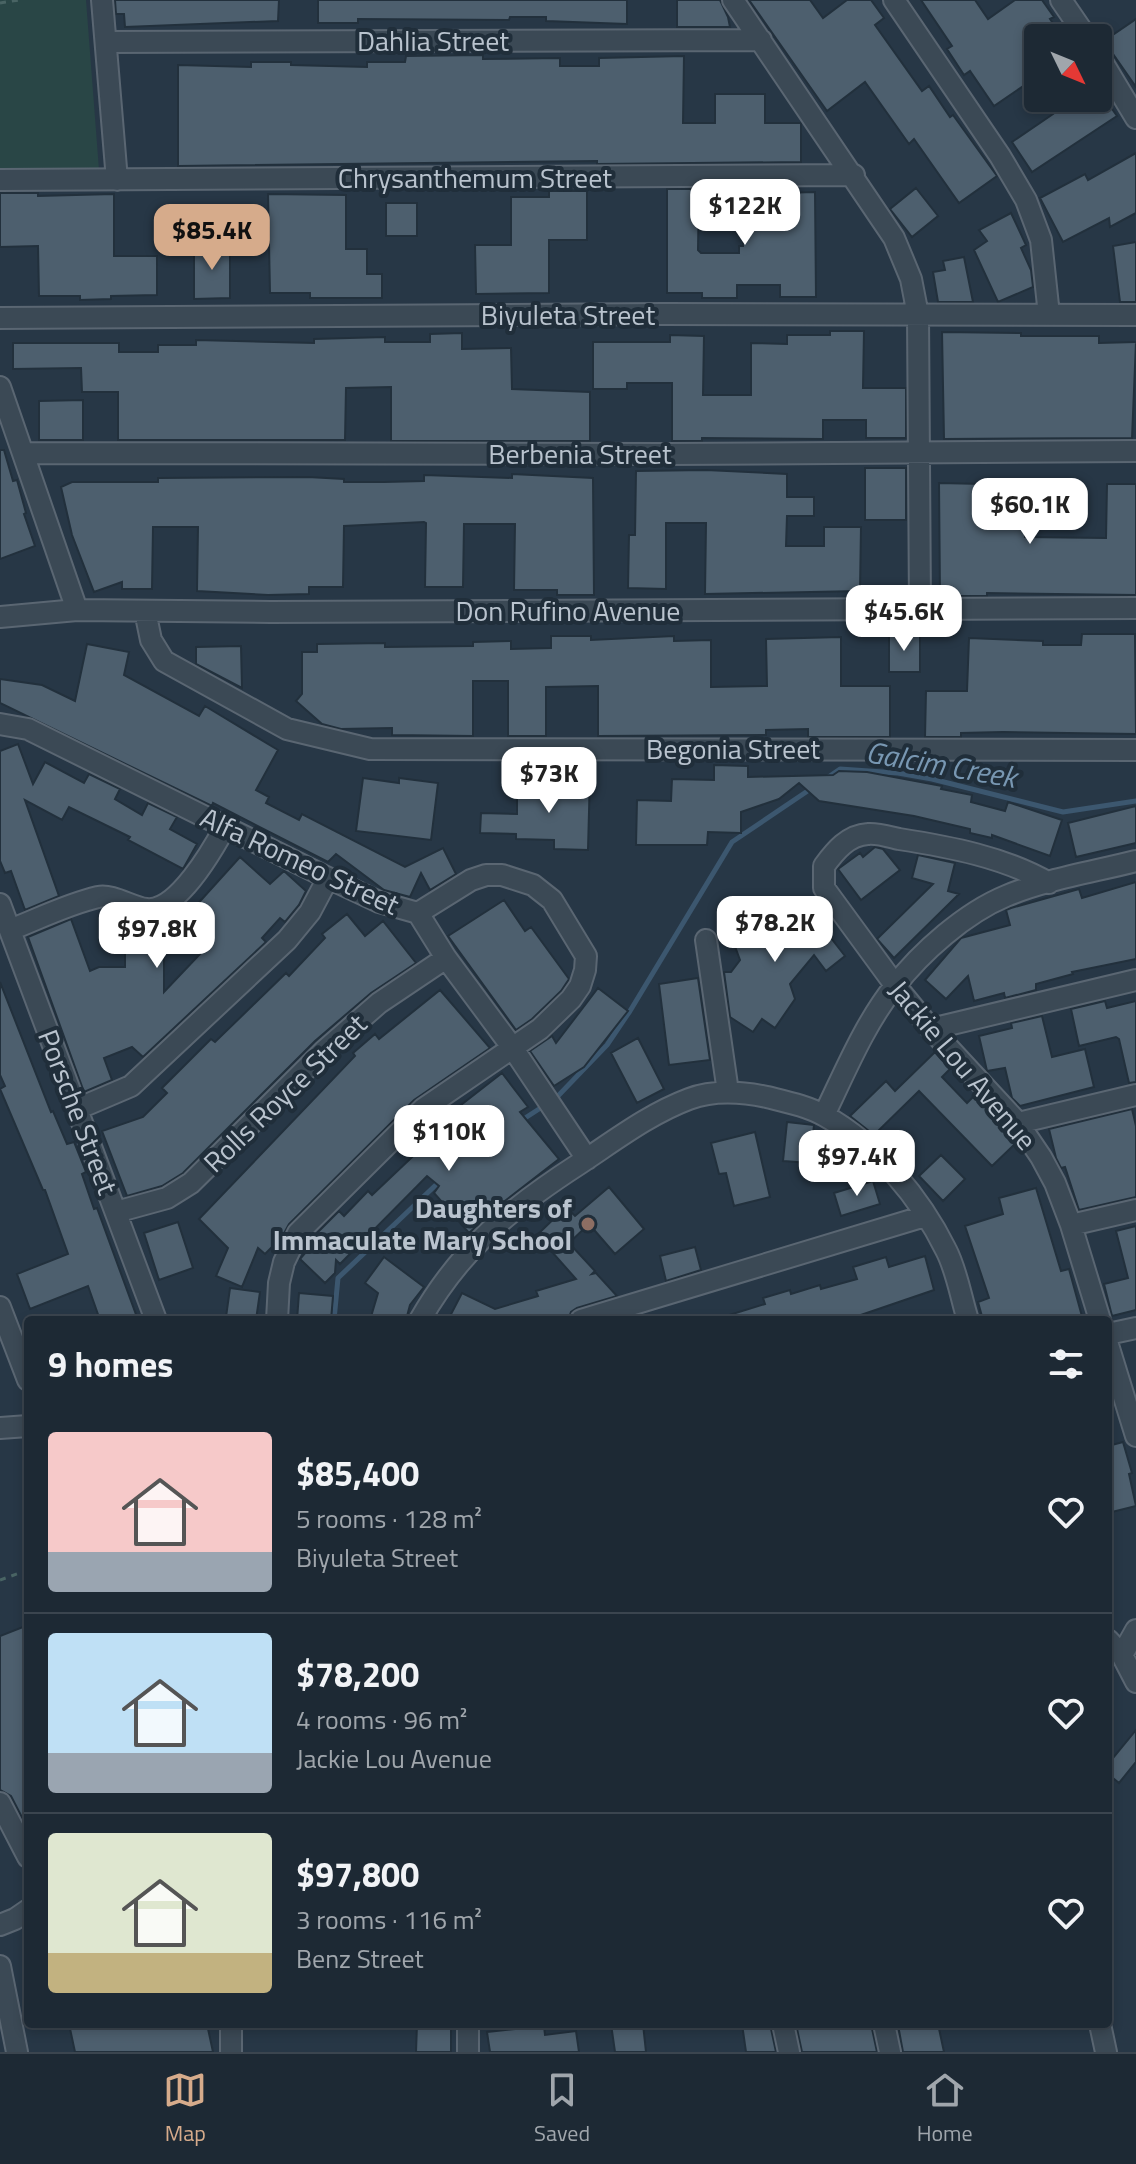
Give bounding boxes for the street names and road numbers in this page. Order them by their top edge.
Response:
street label: Dahlia Street [357,19,509,62]
street label: Chrysanthemum Street [338,156,612,199]
street label: Biyuleta Street [481,293,655,336]
street label: Berbenia Street [488,432,672,475]
street label: Don Rufino Avenue [455,589,681,632]
street label: Begonia Street [646,727,820,770]
street label: Alfa Romeo Street [194,796,407,926]
street label: Jackie Lou Avenue [879,970,1048,1159]
street label: Rolls Royce Street [193,1003,376,1182]
street label: Porsche Street [27,1023,130,1201]

